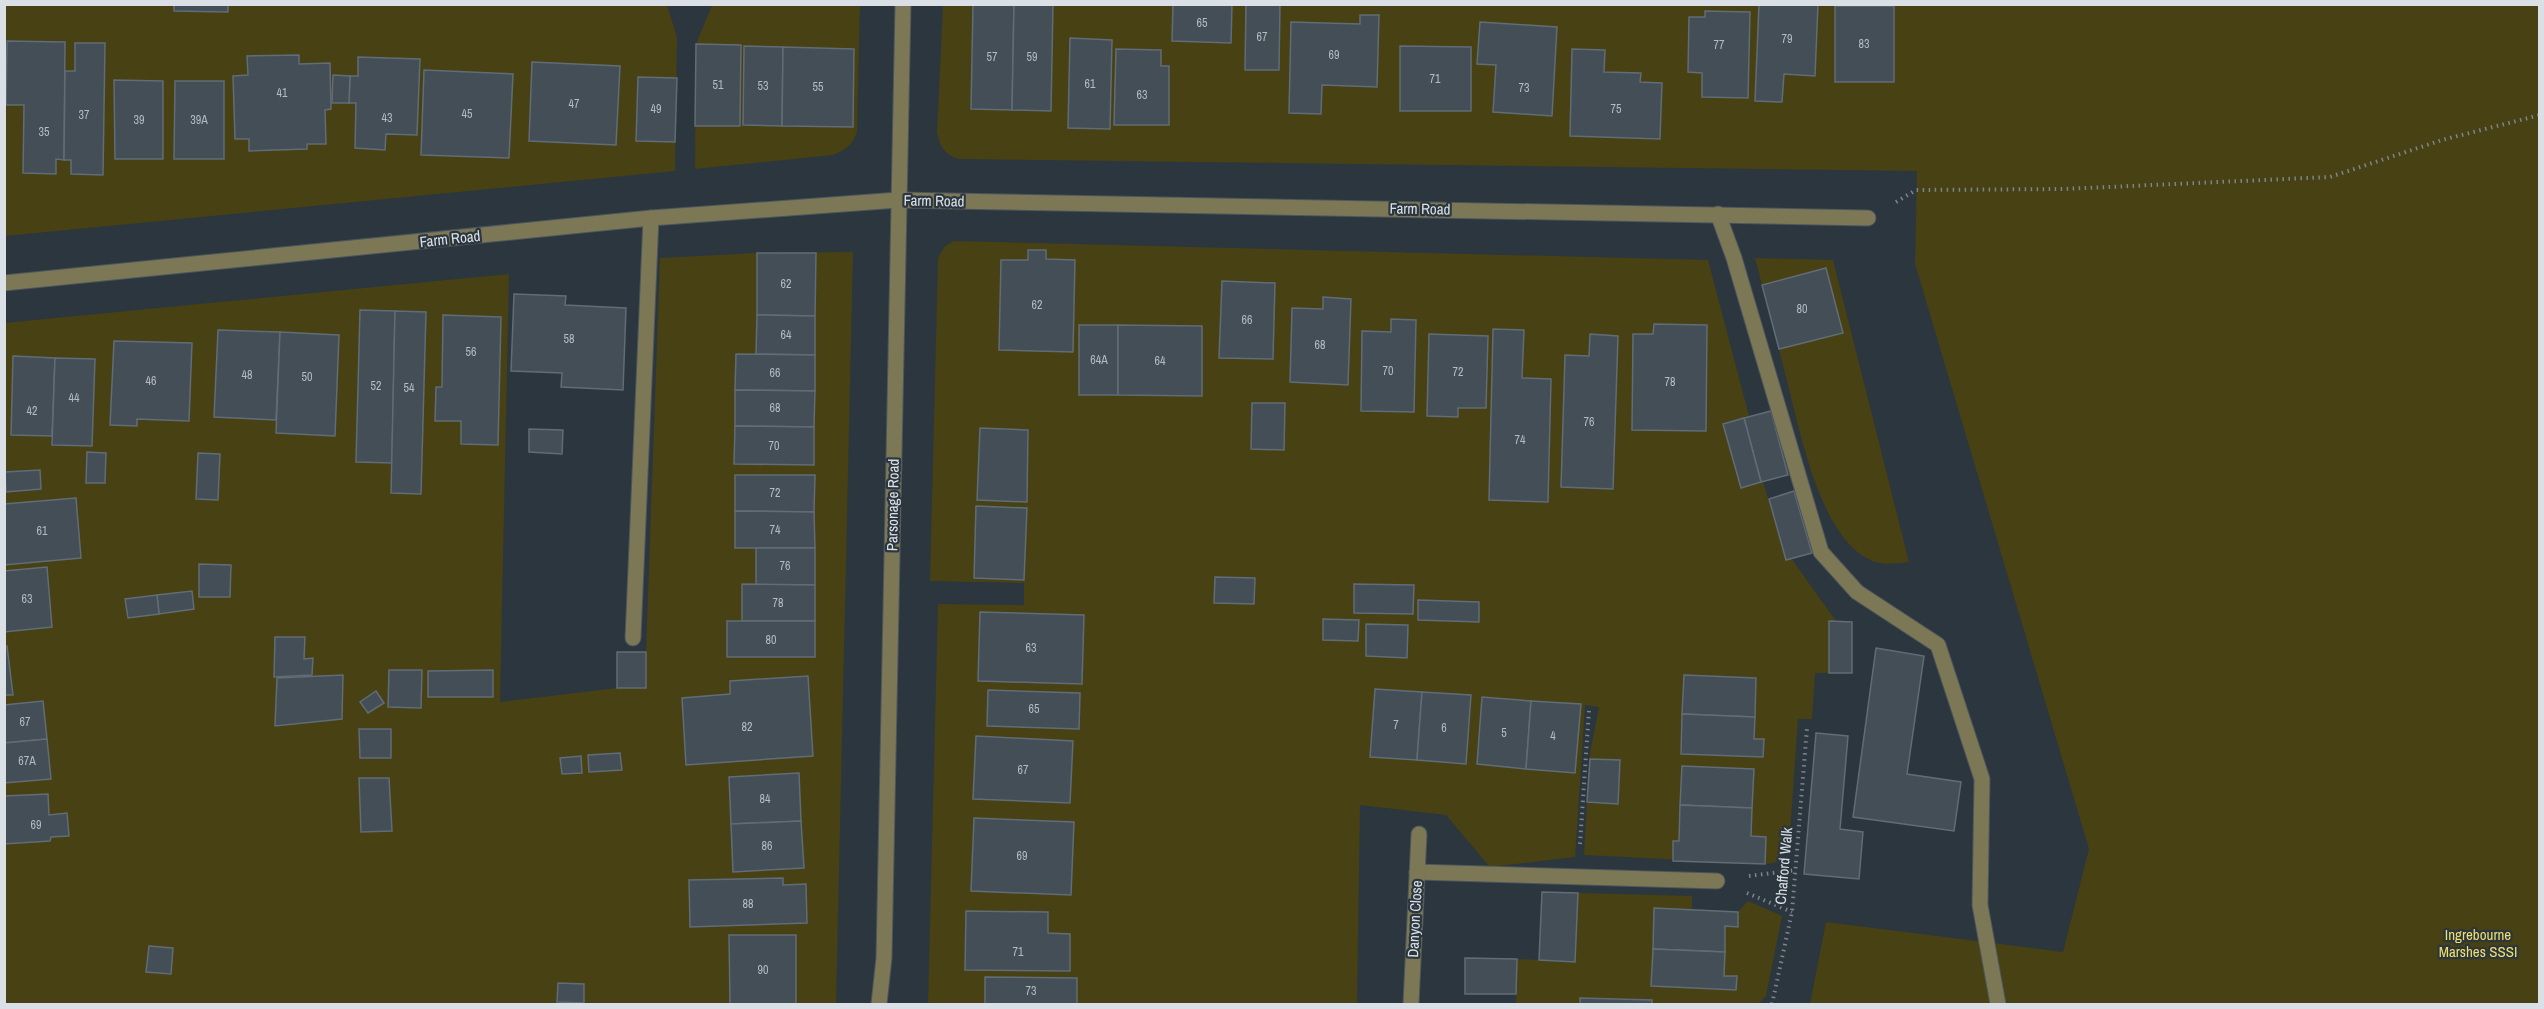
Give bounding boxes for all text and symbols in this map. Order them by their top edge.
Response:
house number: 65 [1197,15,1208,31]
house number: 67 [1257,29,1268,45]
house number: 79 [1782,31,1792,47]
house number: 83 [1859,36,1869,52]
house number: 77 [1714,37,1725,53]
house number: 69 [1329,47,1339,63]
house number: 57 [987,49,998,65]
house number: 59 [1027,49,1037,65]
house number: 71 [1430,71,1441,87]
house number: 61 [1085,76,1096,92]
house number: 51 [713,77,724,93]
house number: 53 [758,78,768,94]
house number: 55 [813,79,824,95]
house number: 73 [1519,80,1529,96]
house number: 41 [277,85,288,101]
house number: 63 [1137,87,1147,103]
house number: 47 [569,96,580,112]
house number: 49 [651,101,661,117]
house number: 75 [1611,101,1622,117]
house number: 45 [462,106,473,122]
house number: 37 [79,107,90,123]
house number: 43 [382,110,392,126]
house number: 39 [134,112,144,128]
house number: 39A [190,112,208,128]
house number: 35 [39,124,50,140]
street label: Farm Road [903,189,965,212]
street label: Farm Road [1389,197,1451,220]
street label: Farm Road [419,225,481,252]
house number: 62 [781,276,791,292]
house number: 62 [1032,297,1042,313]
house number: 80 [1797,301,1807,317]
house number: 66 [1242,312,1252,328]
house number: 64 [781,327,792,343]
house number: 58 [564,331,574,347]
house number: 68 [1315,337,1325,353]
house number: 56 [466,344,476,360]
house number: 64A [1090,352,1108,368]
house number: 64 [1155,353,1166,369]
house number: 70 [1383,363,1393,379]
house number: 72 [1453,364,1463,380]
house number: 66 [770,365,780,381]
house number: 48 [242,367,252,383]
house number: 50 [302,369,312,385]
house number: 46 [146,373,156,389]
house number: 78 [1665,374,1675,390]
house number: 52 [371,378,381,394]
house number: 54 [404,380,415,396]
house number: 44 [69,390,80,406]
house number: 68 [770,400,780,416]
house number: 42 [27,403,37,419]
house number: 76 [1584,414,1594,430]
house number: 74 [1515,432,1526,448]
house number: 70 [769,438,779,454]
street label: Parsonage Road [881,459,904,551]
house number: 72 [770,485,780,501]
house number: 74 [770,522,781,538]
house number: 61 [37,523,48,539]
house number: 76 [780,558,790,574]
house number: 63 [22,591,32,607]
house number: 78 [773,595,783,611]
house number: 80 [766,632,776,648]
house number: 63 [1026,640,1036,656]
house number: 65 [1029,701,1040,717]
house number: 67 [20,714,31,730]
house number: 7 [1393,717,1399,733]
house number: 82 [742,719,752,735]
house number: 6 [1441,720,1447,736]
house number: 5 [1501,725,1507,741]
house number: 4 [1550,728,1556,744]
house number: 67A [18,753,36,769]
house number: 67 [1018,762,1029,778]
house number: 84 [760,791,771,807]
house number: 69 [31,817,41,833]
street label: Chafford Walk [1770,826,1797,905]
house number: 86 [762,838,772,854]
house number: 69 [1017,848,1027,864]
street label: Danyon Close [1402,880,1427,958]
house number: 88 [743,896,753,912]
park label: Ingrebourne Marshes SSSI [2439,924,2517,962]
house number: 71 [1013,944,1024,960]
house number: 90 [758,962,768,978]
house number: 73 [1026,983,1036,999]

